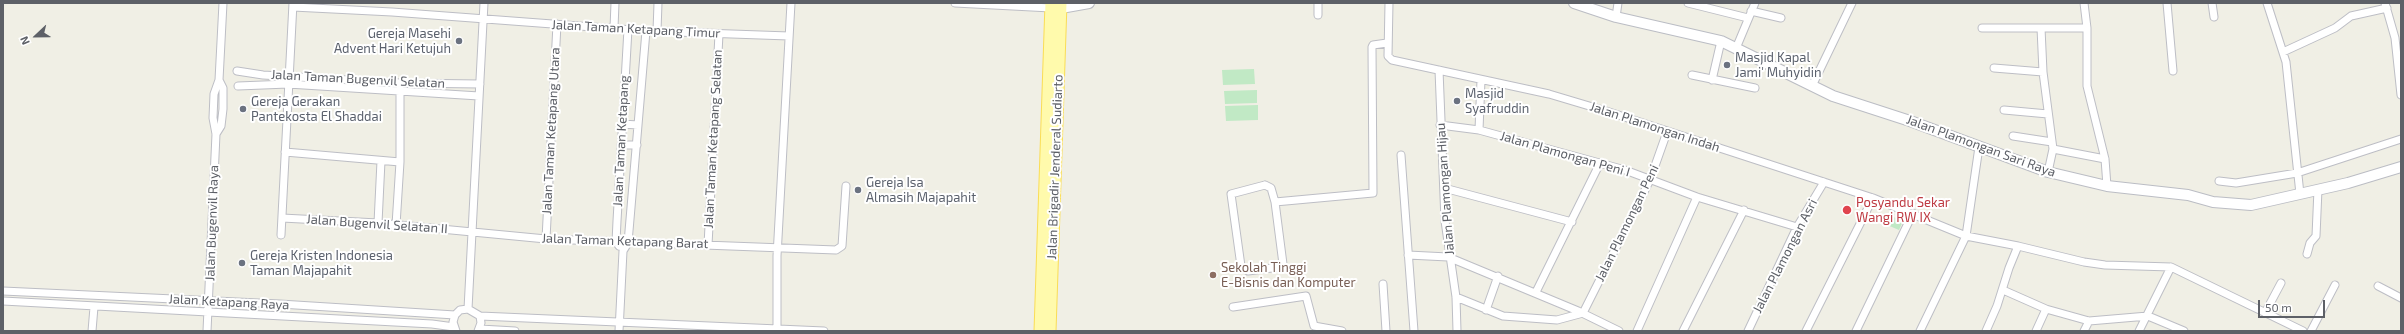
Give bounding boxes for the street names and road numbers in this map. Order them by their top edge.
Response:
street label: Jalan Taman Ketapang Timur [551,17,721,41]
street label: Jalan Taman Ketapang Utara [539,47,563,215]
street label: Jalan Taman Ketapang Selatan [701,49,725,229]
street label: Jalan Taman Bugenvil Selatan [270,67,446,91]
street label: Jalan Brigadir Jenderal Sudiarto [1044,74,1066,260]
street label: Jalan Taman Ketapang [610,75,632,207]
street label: Jalan Plamongan Indah [1588,99,1722,155]
street label: Jalan Plamongan Sari Raya [1904,112,2058,180]
street label: Jalan Plamongan Hijau [1433,122,1457,256]
street label: Jalan Plamongan Peni I [1498,128,1632,180]
street label: Jalan Plamongan Peni [1592,162,1662,284]
street label: Jalan Bugenvil Raya [202,165,222,281]
street label: Jalan Plamongan Asri [1749,196,1821,316]
street label: Jalan Bugenvil Selatan II [306,211,448,237]
street label: Jalan Taman Ketapang Barat [541,230,709,252]
street label: Jalan Ketapang Raya [168,291,290,313]

